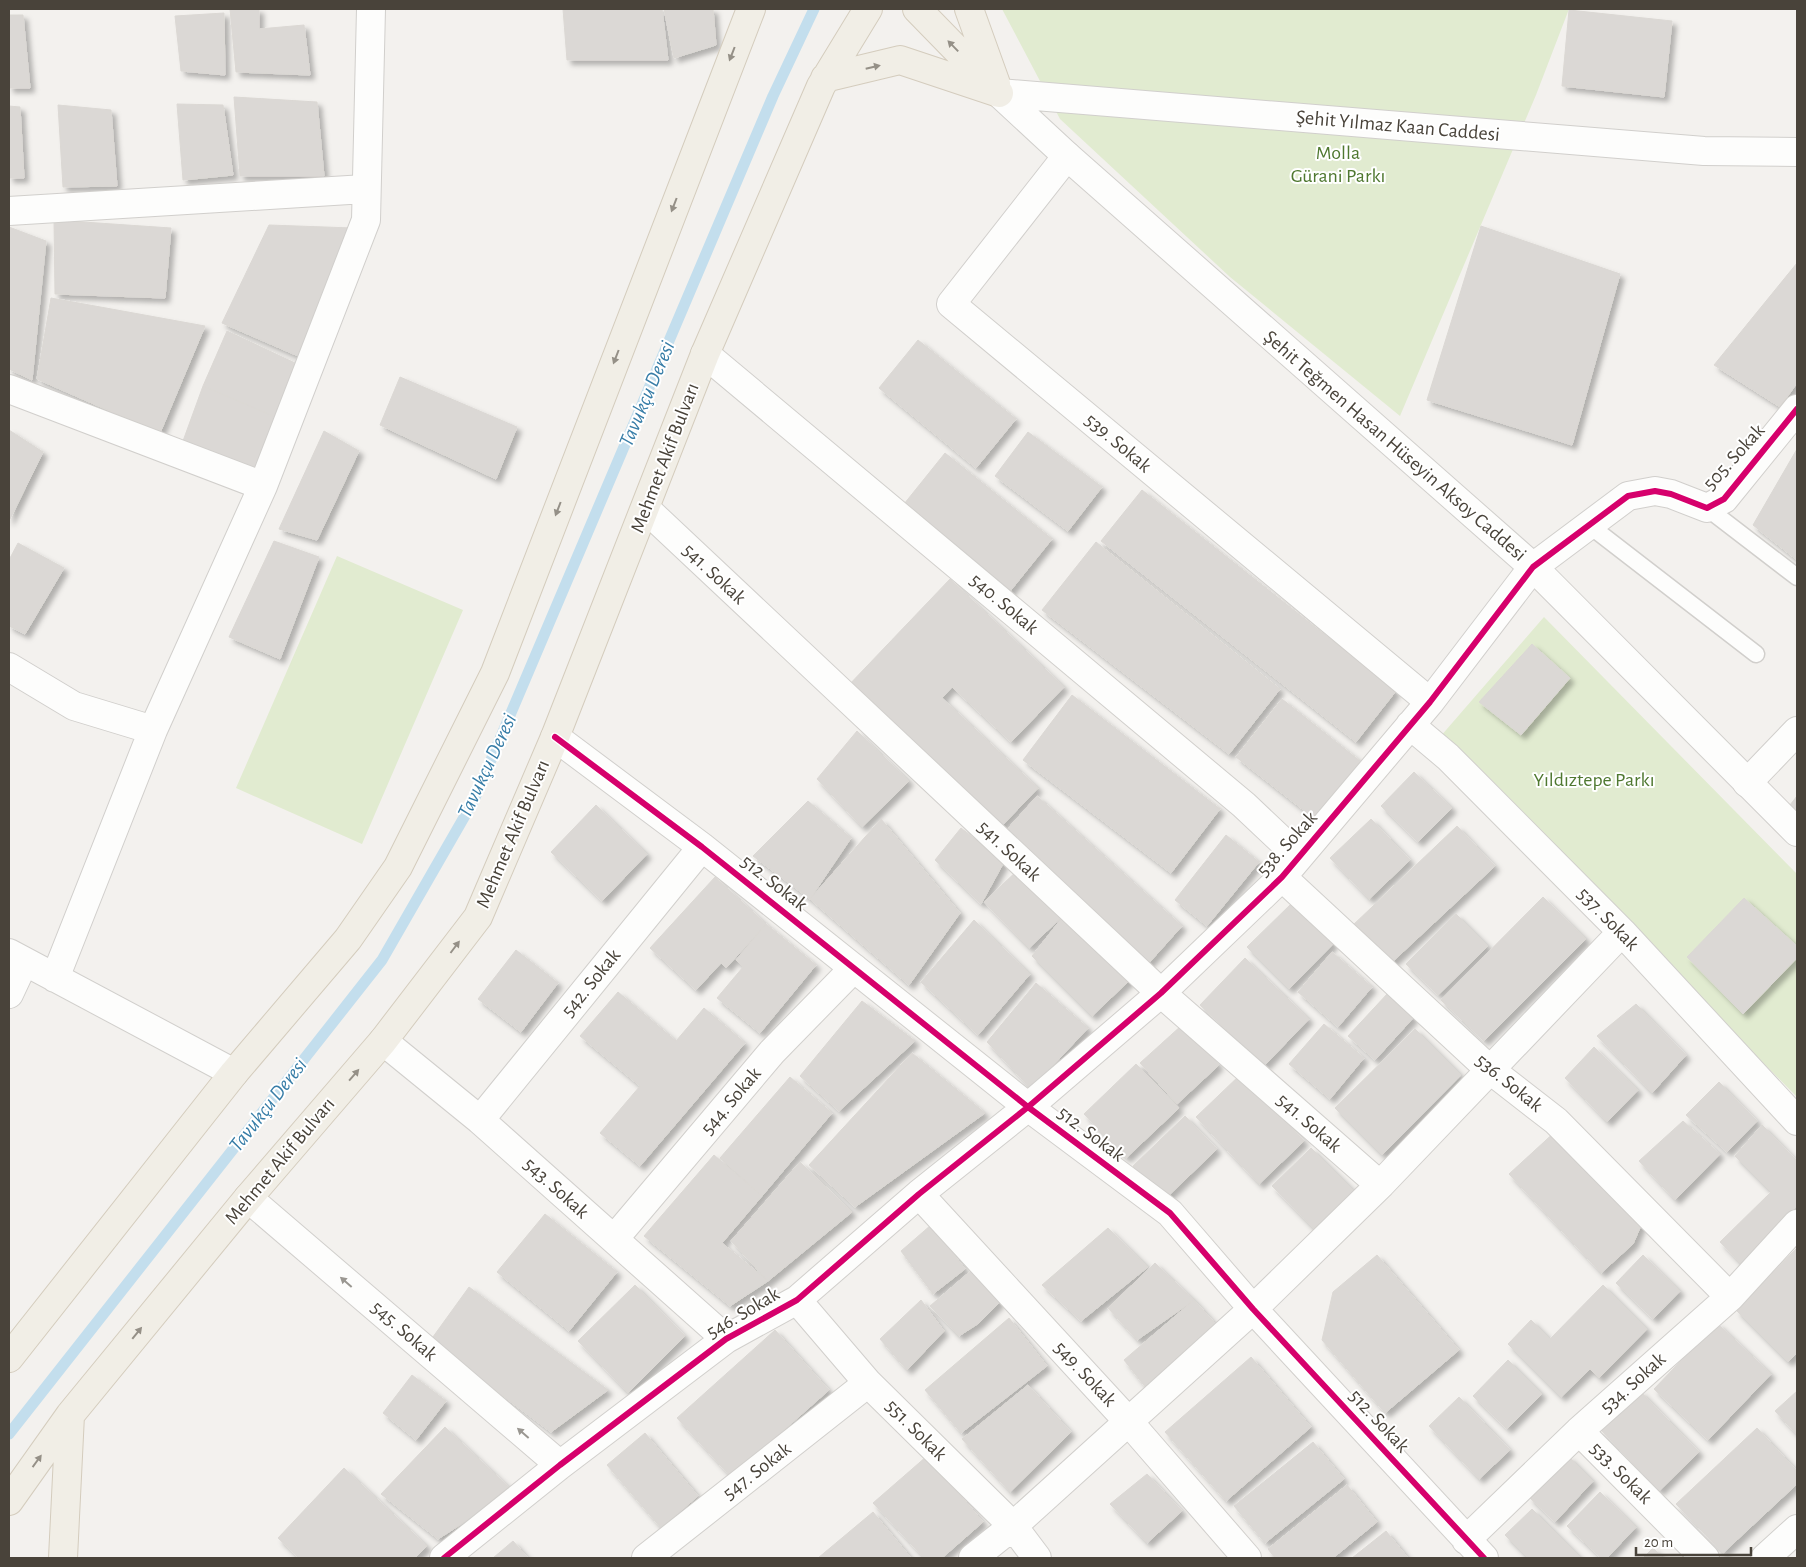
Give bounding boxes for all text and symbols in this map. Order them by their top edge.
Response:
one-way arrow [947,40,959,52]
one-way arrow [728,47,736,61]
one-way arrow [865,63,880,71]
street label: Şehit Yılmaz Kaan Caddesi [1295,107,1501,145]
park label: Molla Gürani Parkı [1291,143,1385,186]
one-way arrow [670,198,677,213]
street label: Şehit Teğmen Hasan Hüseyin Aksoy Caddesi [1260,327,1530,565]
water label: Tavukçu Deresi [615,338,679,450]
one-way arrow [612,350,620,365]
street label: Mehmet Akif Bulvarı [627,380,703,536]
street label: 539. Sokak [1081,410,1155,476]
street label: 505. Sokak [1699,420,1769,494]
one-way arrow [553,502,561,516]
street label: 541. Sokak [678,540,750,608]
street label: 540. Sokak [966,570,1042,638]
water label: Tavukçu Deresi [454,710,520,821]
street label: Mehmet Akif Bulvarı [473,757,553,911]
park label: Yıldıztepe Parkı [1534,770,1654,790]
street label: 538. Sokak [1253,808,1321,880]
street label: 541. Sokak [973,817,1045,885]
street label: 512. Sokak [737,851,811,915]
street label: 537. Sokak [1573,884,1643,954]
one-way arrow [449,941,460,954]
street label: 542. Sokak [558,945,624,1021]
street label: 536. Sokak [1472,1050,1546,1116]
water label: Tavukçu Deresi [225,1054,311,1156]
street label: 544. Sokak [697,1063,765,1139]
one-way arrow [348,1069,360,1081]
street label: 541. Sokak [1273,1090,1345,1156]
street label: Mehmet Akif Bulvarı [221,1094,339,1228]
street label: 512. Sokak [1054,1102,1128,1166]
street label: 543. Sokak [520,1154,592,1222]
one-way arrow [341,1276,353,1288]
street label: 546. Sokak [703,1284,783,1342]
street label: 545. Sokak [367,1297,441,1365]
one-way arrow [132,1327,143,1340]
street label: 549. Sokak [1050,1337,1120,1411]
street label: 534. Sokak [1597,1349,1669,1417]
street label: 512. Sokak [1345,1386,1413,1456]
street label: 551. Sokak [882,1396,950,1464]
one-way arrow [516,1428,529,1439]
street label: 547. Sokak [719,1438,795,1504]
street label: 533. Sokak [1586,1438,1656,1508]
one-way arrow [32,1454,42,1468]
scale bar [1636,1524,1751,1556]
text: 20 m [1644,1535,1673,1550]

